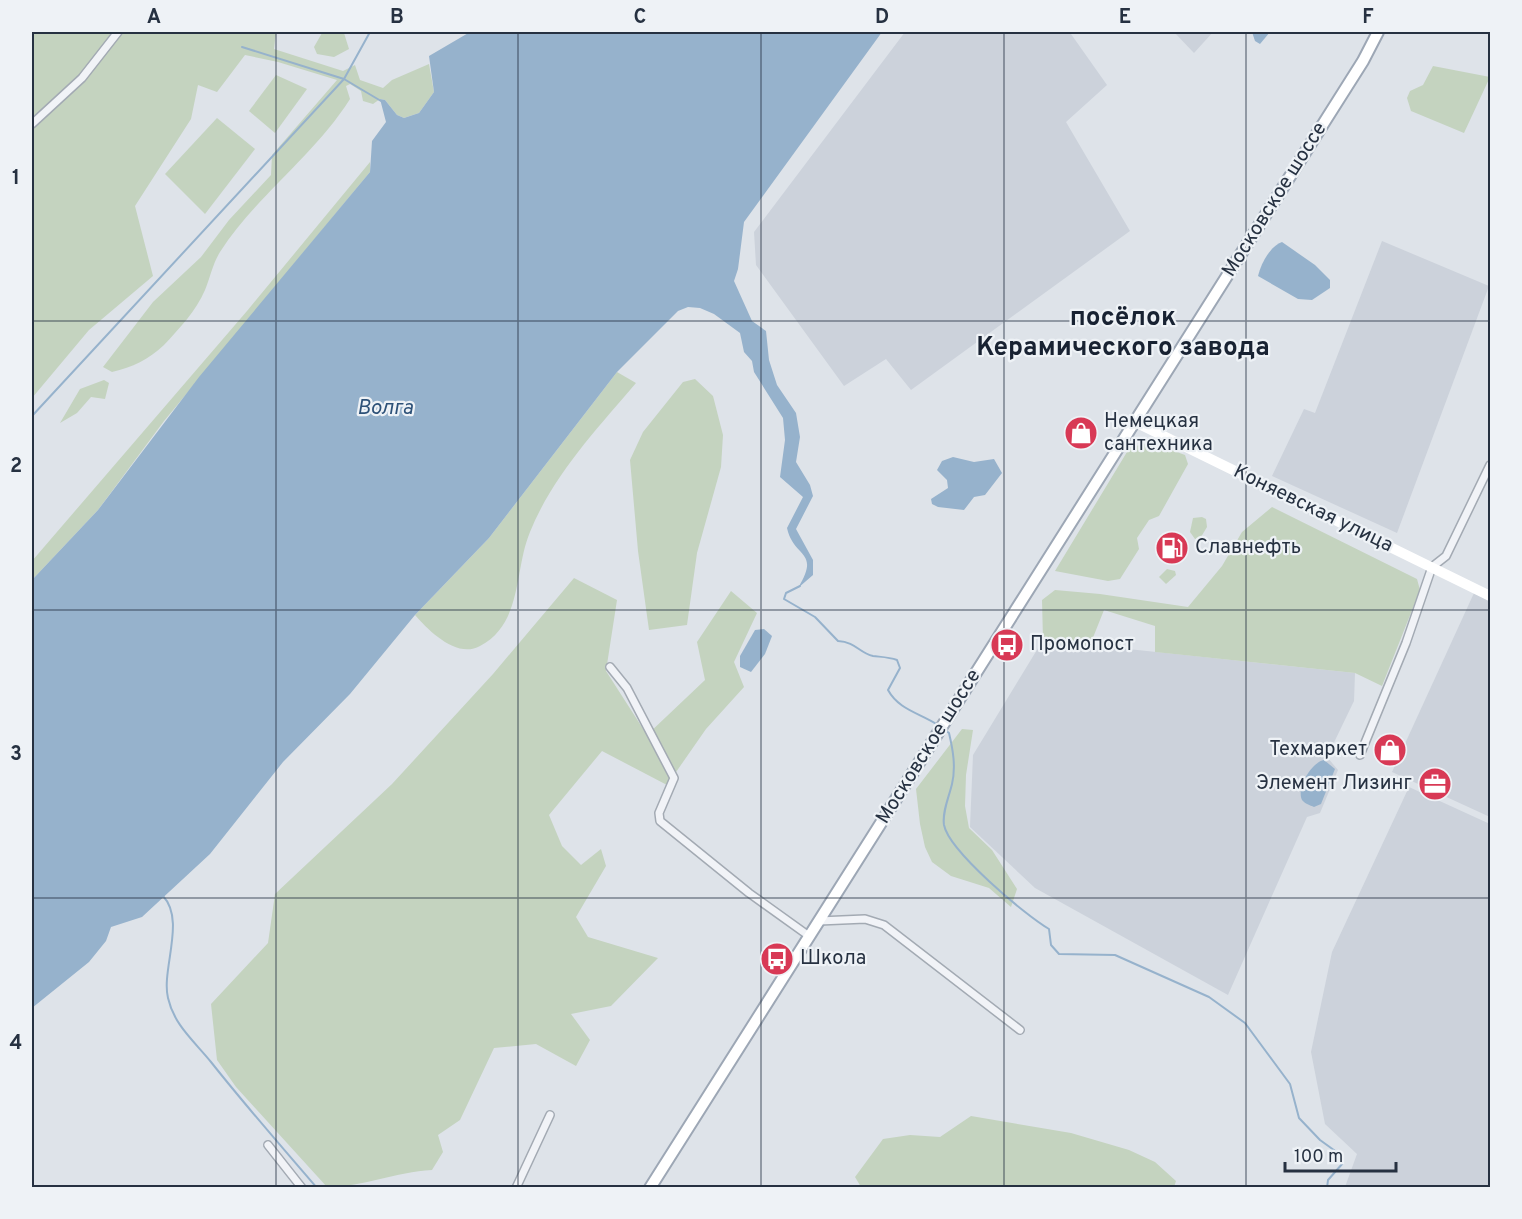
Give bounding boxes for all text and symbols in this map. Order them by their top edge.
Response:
text: A [147,5,161,31]
text: B [390,5,404,31]
text: C [634,5,646,31]
text: D [875,5,889,31]
text: E [1119,5,1131,31]
text: F [1362,5,1374,31]
street label: Московское шоссе [1217,118,1333,282]
text: 1 [12,166,20,192]
district label: посёлок Керамического завода [976,302,1270,365]
water label: Волга [357,395,413,422]
place label: Немецкая сантехника [1104,409,1213,458]
shop icon: Немецкая сантехника [1063,415,1099,451]
text: 2 [10,454,22,480]
street label: Коняевская улица [1229,459,1397,559]
fuel station icon: Славнефть [1154,530,1190,566]
place label: Славнефть [1195,535,1301,561]
bus stop icon: Промопост [989,627,1025,663]
place label: Промопост [1030,632,1134,658]
street label: Московское шоссе [871,665,987,829]
shop icon: Техмаркет [1372,732,1408,768]
place label: Техмаркет [1269,737,1367,763]
text: 3 [10,742,22,768]
office icon: Элемент Лизинг [1417,766,1453,802]
place label: Элемент Лизинг [1256,771,1412,797]
bus stop icon: Школа [759,941,795,977]
place label: Школа [800,946,866,972]
text: 4 [10,1031,22,1057]
scale bar [1285,1135,1396,1173]
text: 100 m [1294,1146,1343,1169]

